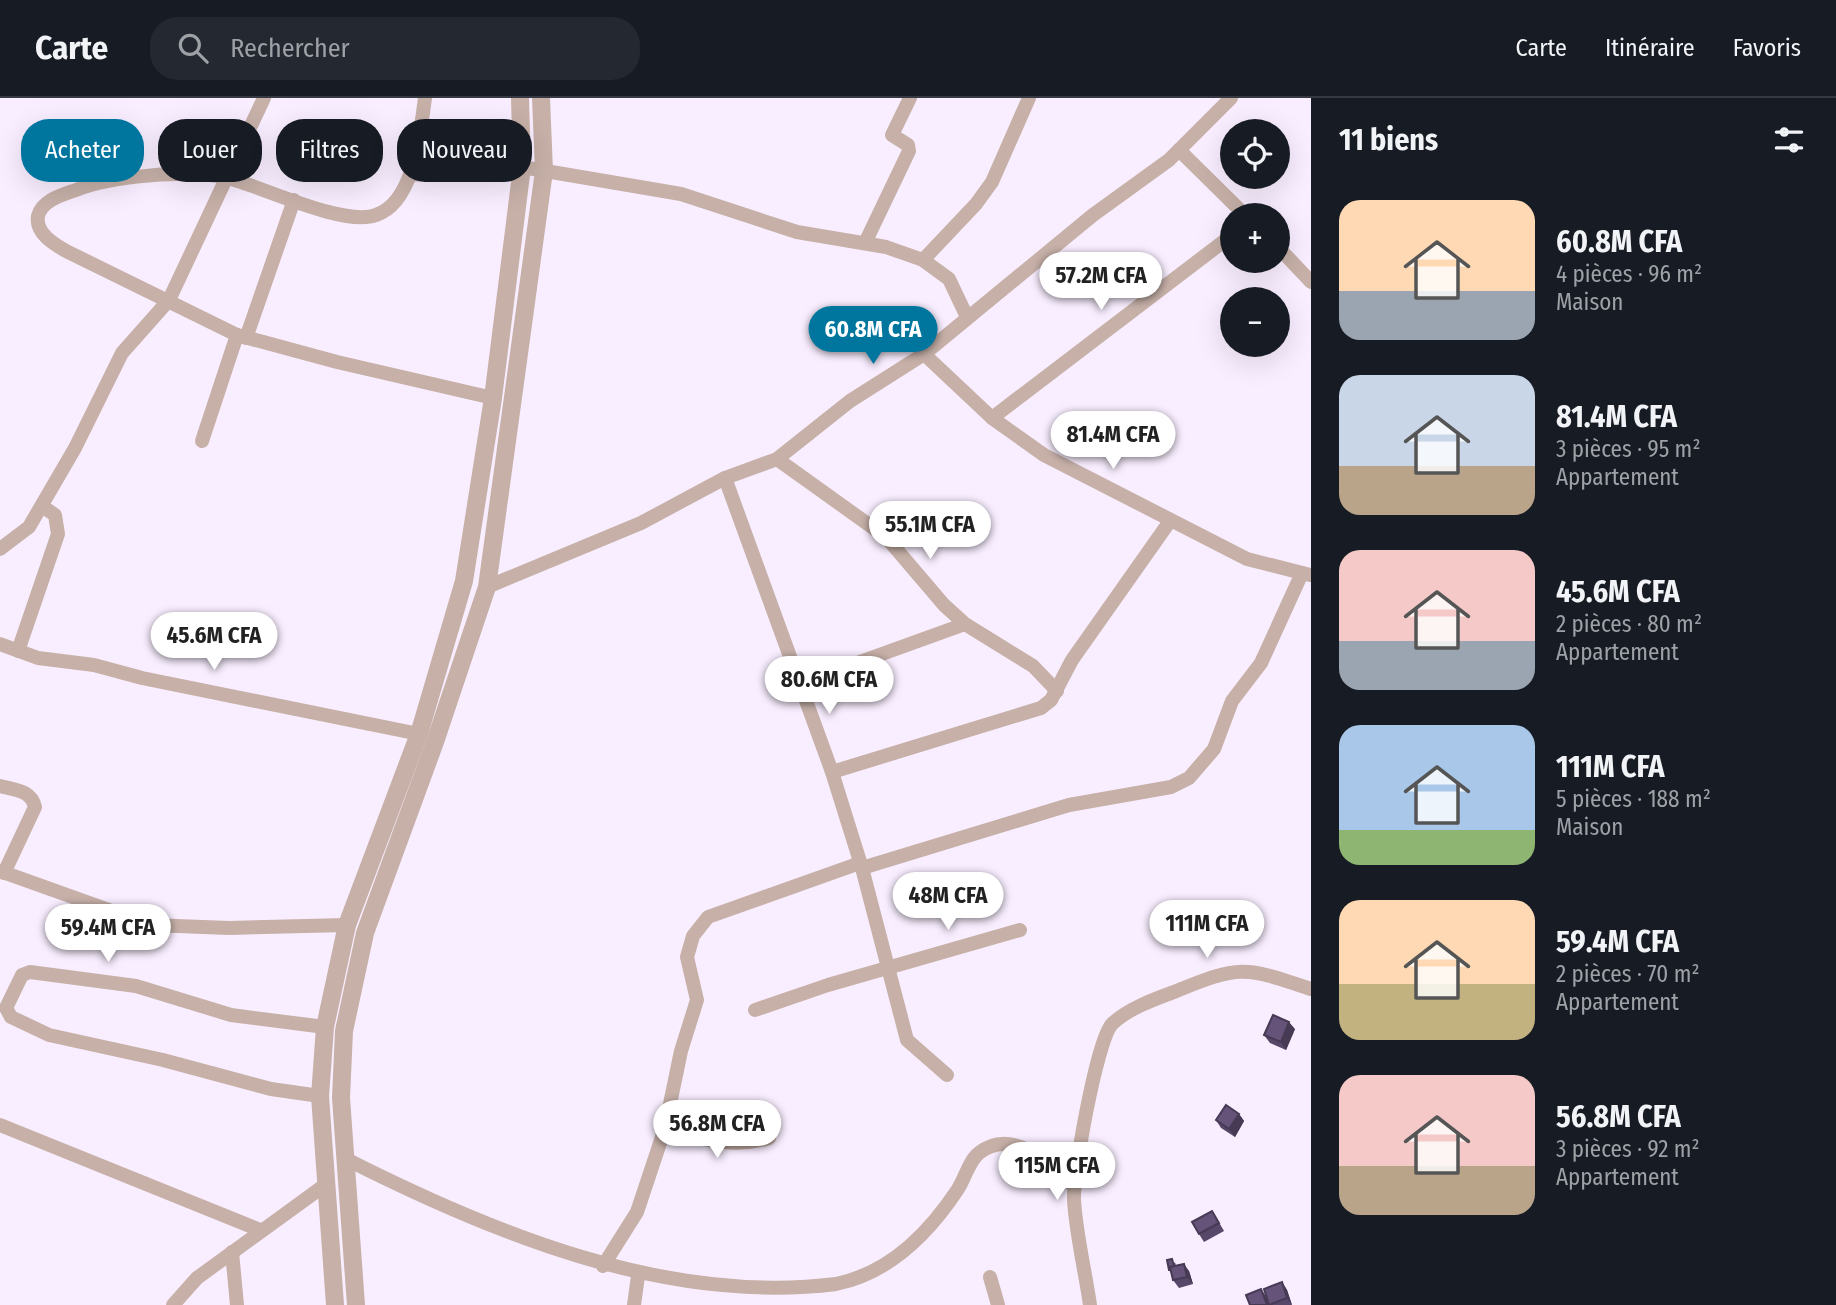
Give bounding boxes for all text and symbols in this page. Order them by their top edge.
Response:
search box [150,17,640,80]
text: Carte [35,28,108,68]
icon: search [174,29,212,67]
text: Rechercher [230,33,350,64]
text: Carte [1516,34,1567,62]
text: Itinéraire [1605,34,1695,62]
text: Favoris [1733,34,1801,62]
chip: Acheter [21,119,144,182]
chip: Louer [158,119,262,182]
chip: Filtres [276,119,383,182]
chip: Nouveau [397,119,532,182]
map controls [1220,119,1290,357]
button: locate [1220,119,1290,189]
icon: filters [1770,121,1808,159]
text: 11 biens [1339,122,1438,158]
button: + [1220,203,1290,273]
text: 60.8M CFA [1556,224,1682,260]
icon: home [1395,228,1479,312]
pin: 57.2M CFA [1021,252,1181,312]
text: 4 pièces · 96 m² [1556,260,1702,288]
text: 57.2M CFA [1055,261,1147,289]
button: − [1220,287,1290,357]
text: Maison [1556,288,1623,316]
pin: 60.8M CFA [793,306,953,366]
text: 60.8M CFA [825,315,921,343]
text: 81.4M CFA [1556,399,1677,435]
icon: home [1395,403,1479,487]
pin: 81.4M CFA [1033,412,1193,471]
text: 81.4M CFA [1067,420,1159,448]
text: 3 pièces · 95 m² [1556,435,1701,463]
text: Appartement [1556,463,1679,491]
pin: 55.1M CFA [850,502,1010,561]
text: 55.1M CFA [885,510,975,538]
text: 45.6M CFA [1556,574,1680,610]
icon: home [1395,578,1479,662]
text: 2 pièces · 80 m² [1556,610,1702,638]
pin: 45.6M CFA [134,612,294,672]
text: 45.6M CFA [167,621,261,649]
text: Appartement [1556,638,1679,666]
pin: 80.6M CFA [749,656,909,716]
text: 80.6M CFA [781,665,877,693]
text: 111M CFA [1556,749,1665,785]
icon: home [1395,753,1479,837]
text: 5 pièces · 188 m² [1556,785,1711,813]
text: Maison [1556,813,1623,841]
pin: 48M CFA [883,872,1013,932]
text: 48M CFA [909,881,987,909]
pin: 111M CFA [1135,900,1279,960]
pin: 59.4M CFA [28,904,188,964]
text: 111M CFA [1165,909,1249,937]
text: 59.4M CFA [61,913,155,941]
text: 59.4M CFA [1556,924,1679,960]
icon: home [1395,928,1479,1012]
text: 2 pièces · 70 m² [1556,960,1700,988]
text: Appartement [1556,988,1679,1016]
text: 56.8M CFA [1556,1099,1681,1135]
pin: 56.8M CFA [637,1100,797,1160]
icon: home [1395,1103,1479,1187]
text: 56.8M CFA [669,1109,765,1137]
text: 3 pièces · 92 m² [1556,1135,1700,1163]
pin: 115M CFA [985,1142,1129,1202]
text: 115M CFA [1014,1151,1100,1179]
text: Appartement [1556,1163,1679,1191]

